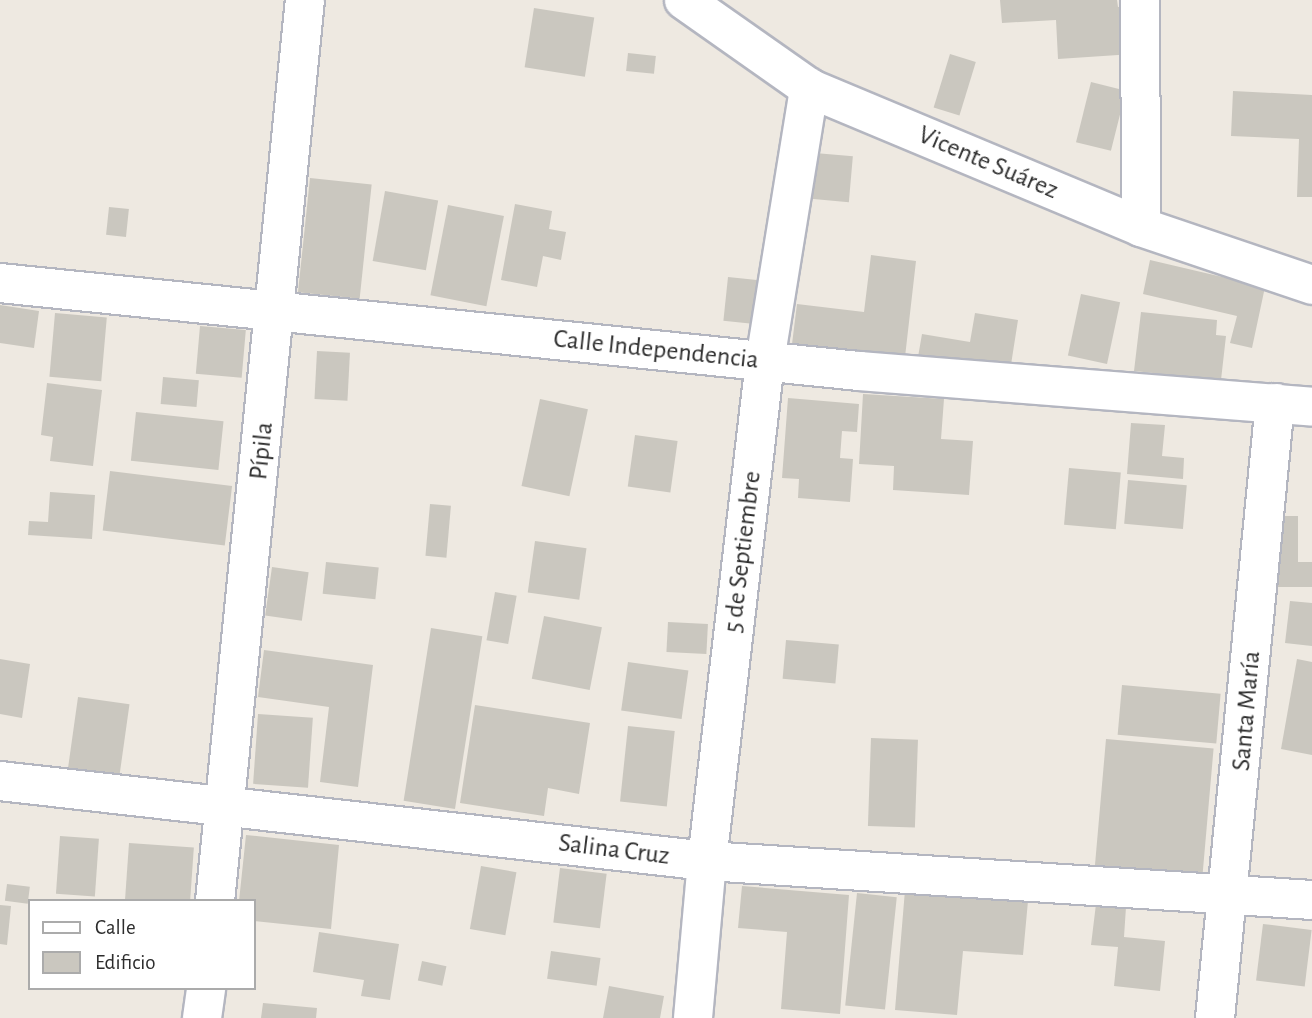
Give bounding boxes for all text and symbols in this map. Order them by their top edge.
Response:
street label: Vicente Suárez [913,120,1063,206]
street label: Calle Independencia [552,324,760,376]
street label: Pípila [243,421,281,481]
street label: 5 de Septiembre [718,469,768,635]
street label: Santa María [1226,650,1268,772]
street label: Salina Cruz [557,828,671,872]
legend [28,899,256,990]
text: Calle [95,917,136,938]
text: Edificio [95,952,156,973]

